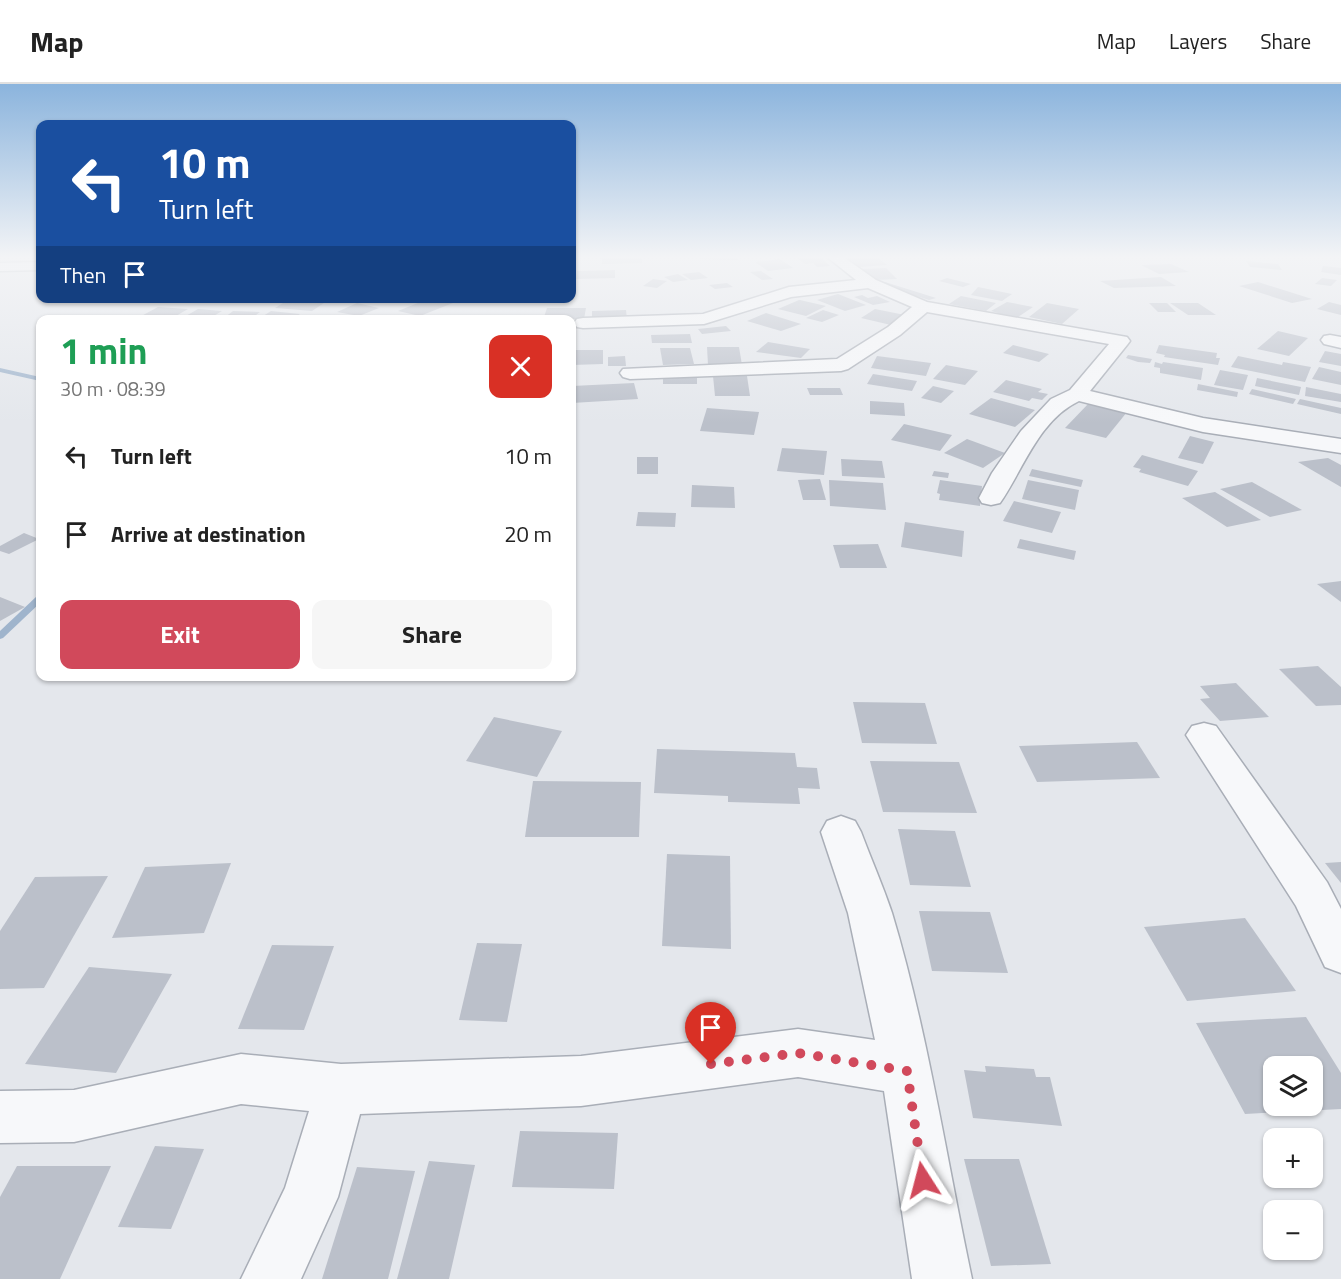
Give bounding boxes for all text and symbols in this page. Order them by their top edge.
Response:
text: Map [30,20,84,63]
text: Map [1097,25,1136,57]
text: Layers [1169,25,1227,57]
text: Share [1260,25,1311,57]
text: 10 m [159,130,251,194]
icon: left [60,144,138,222]
text: Turn left [159,188,253,229]
text: Then [60,258,106,292]
icon: arrive [118,258,151,291]
text: 1 min [60,323,147,378]
button: close [489,335,552,398]
text: 30 m · 08:39 [60,373,166,404]
text: Turn left [111,439,192,473]
text: 10 m [504,439,552,473]
icon: left [60,440,93,473]
text: Arrive at destination [111,517,306,551]
text: 20 m [504,517,552,551]
icon: arrive [60,518,93,551]
button: Exit [60,600,300,669]
button: Share [312,600,552,669]
pin [685,1002,736,1064]
icon: arrive [694,1011,727,1044]
map controls [1263,1056,1323,1260]
button: layers [1263,1056,1323,1116]
button: + [1263,1128,1323,1188]
position arrow [891,1148,955,1212]
button: − [1263,1200,1323,1260]

